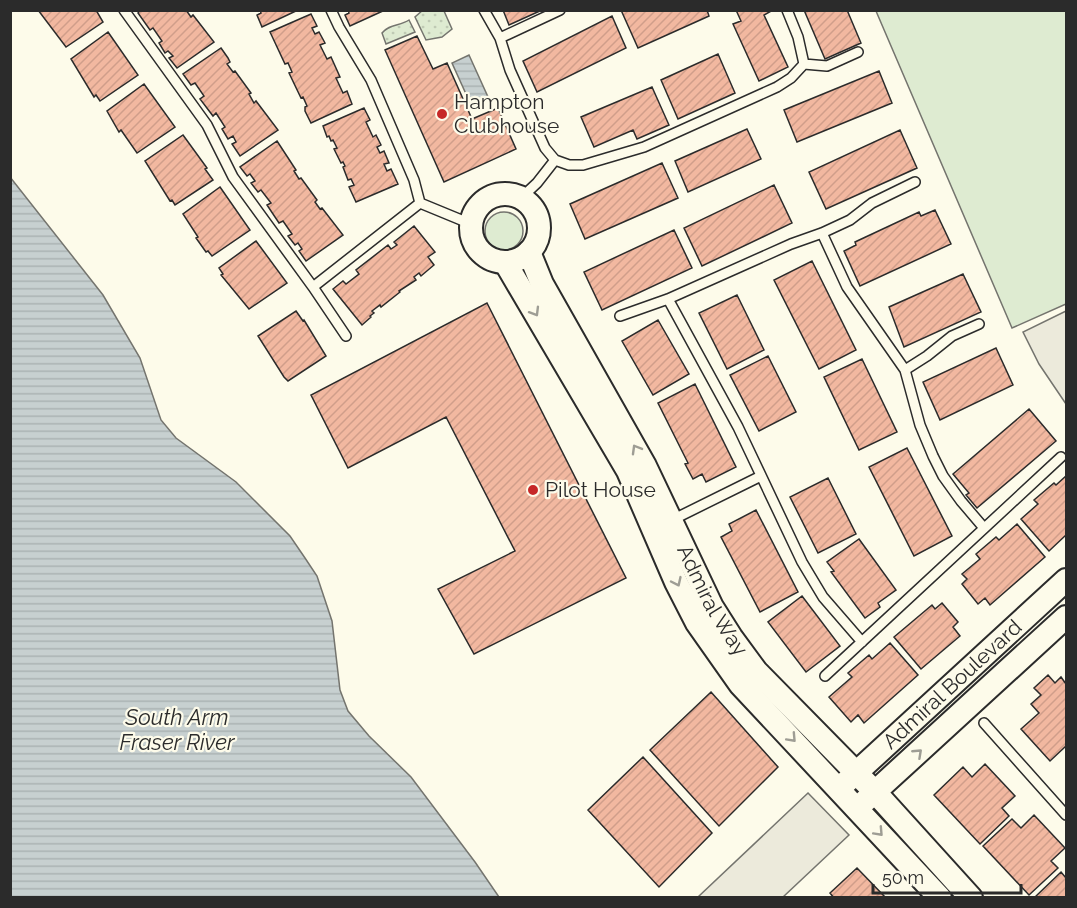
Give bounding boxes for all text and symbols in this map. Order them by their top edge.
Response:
place label: Hampton Clubhouse [454,89,559,138]
marker: Hampton Clubhouse [435,107,449,121]
one-way arrow [528,306,539,316]
one-way arrow [631,445,643,455]
place label: Pilot House [545,477,656,502]
marker: Pilot House [526,483,540,497]
street label: Admiral Way [672,541,753,660]
one-way arrow [670,576,682,587]
street label: Admiral Boulevard [877,614,1026,754]
water label: South Arm Fraser River [119,704,236,755]
one-way arrow [784,731,795,742]
one-way arrow [911,749,922,760]
one-way arrow [872,825,883,835]
scale bar [873,857,1022,895]
text: 50 m [882,867,924,888]

